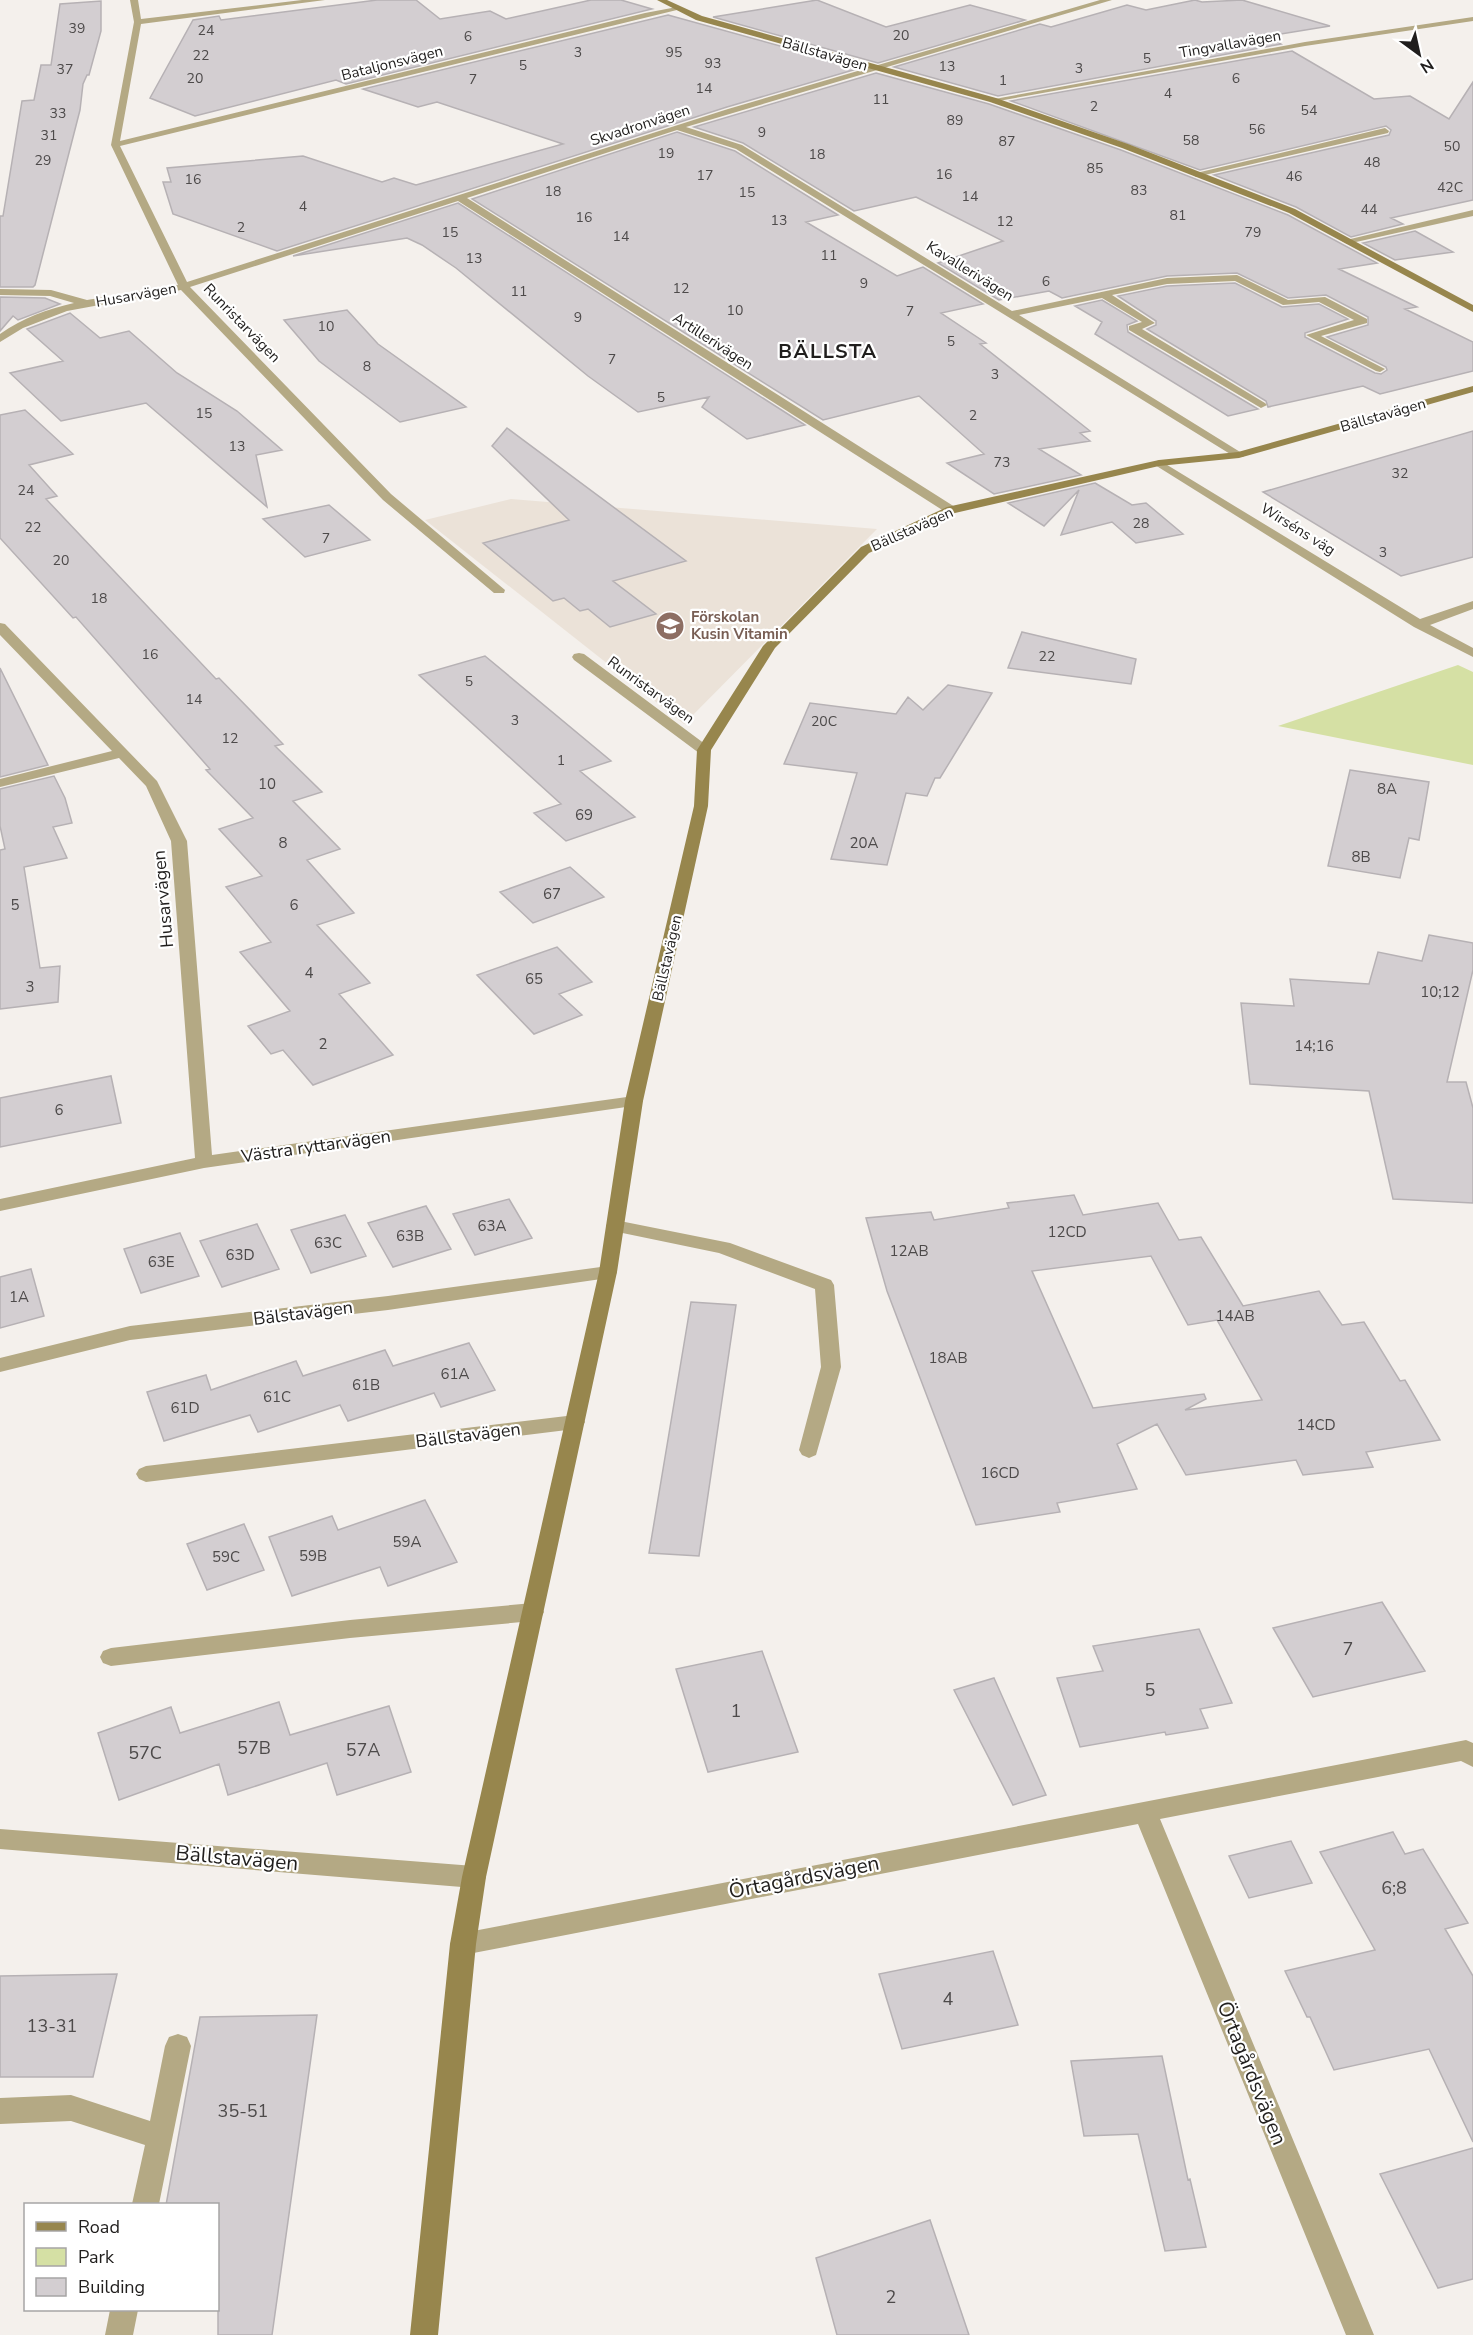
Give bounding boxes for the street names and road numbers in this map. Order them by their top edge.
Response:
street label: Tingvallavägen [1178,25,1282,63]
street label: Bällstavägen [780,32,870,76]
street label: Bataljonsvägen [339,41,445,85]
street label: Skvadronvägen [588,99,692,151]
street label: Kavallerivägen [923,236,1017,306]
street label: Husarvägen [94,278,178,312]
street label: Runristarvägen [199,279,285,367]
street label: Artillerivägen [669,308,757,374]
street label: Bällstavägen [1338,393,1428,437]
street label: Wirséns väg [1257,498,1339,560]
street label: Bällstavägen [868,502,956,556]
street label: Runristarvägen [604,652,698,728]
street label: Husarvägen [147,849,179,949]
street label: Bällstavägen [647,913,687,1003]
street label: Västra ryttarvägen [239,1124,392,1169]
street label: Bälstavägen [252,1295,354,1331]
street label: Bällstavägen [414,1417,522,1453]
street label: Bällstavägen [174,1839,300,1877]
street label: Örtagårdsvägen [726,1849,882,1905]
street label: Örtagårdsvägen [1210,1997,1294,2149]

